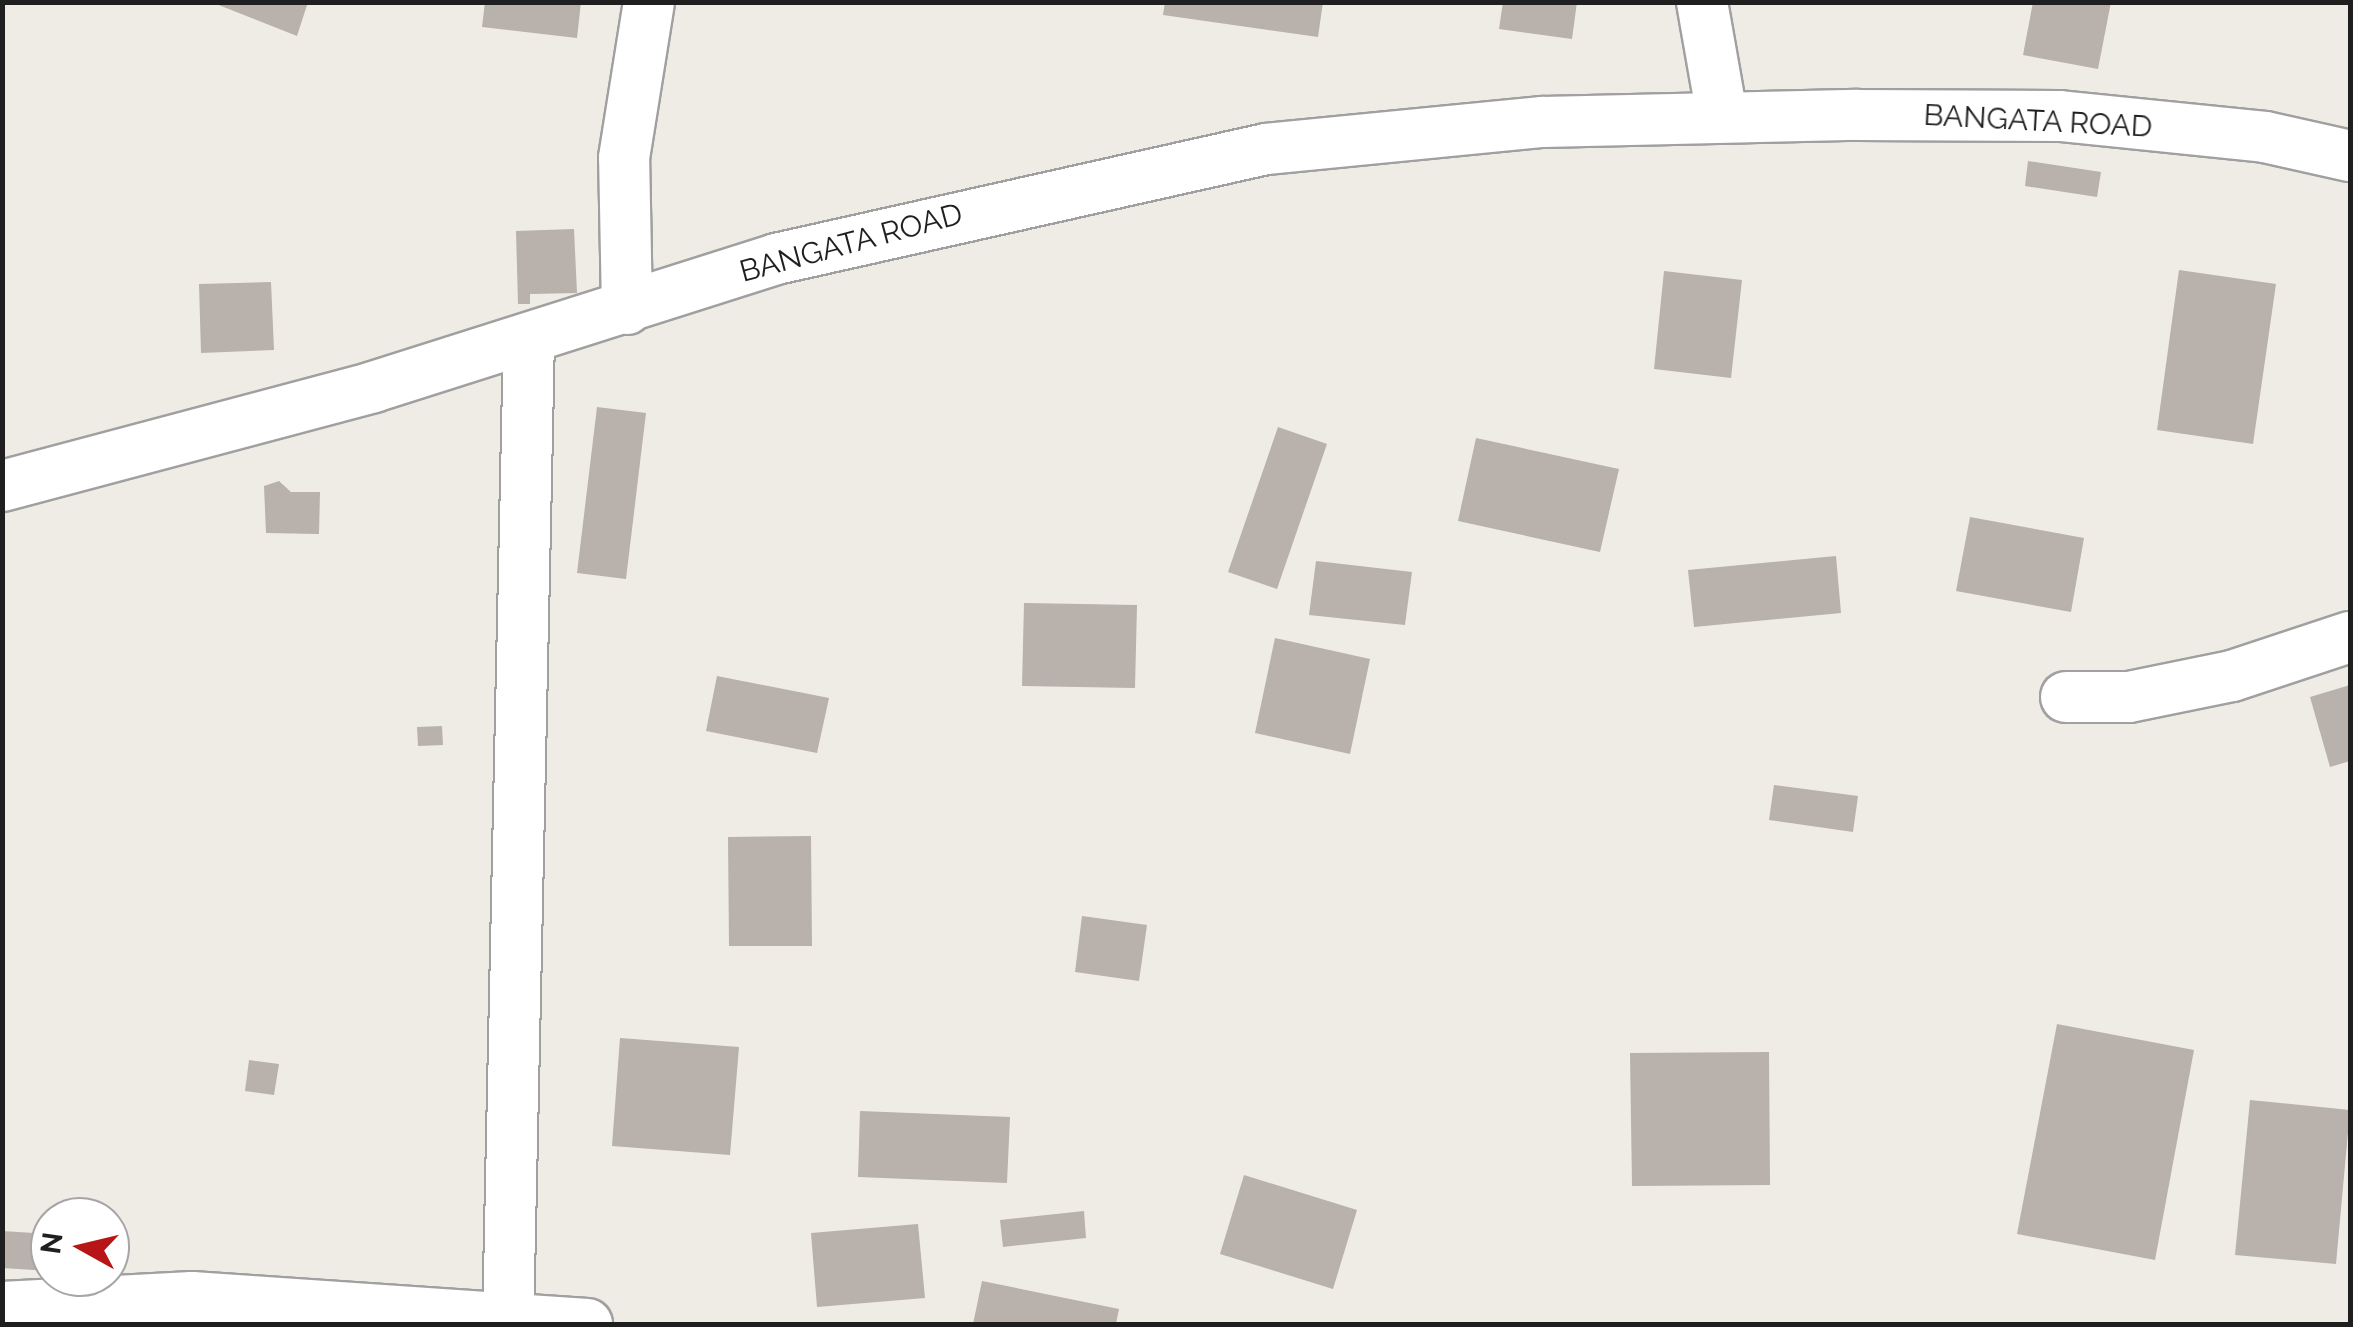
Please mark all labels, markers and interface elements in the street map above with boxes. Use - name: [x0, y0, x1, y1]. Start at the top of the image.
- street label: BANGATA ROAD: [1922, 97, 2154, 145]
- street label: BANGATA ROAD: [735, 196, 967, 290]
- north arrow: [30, 1197, 130, 1297]
- text: N: [34, 1230, 70, 1256]

